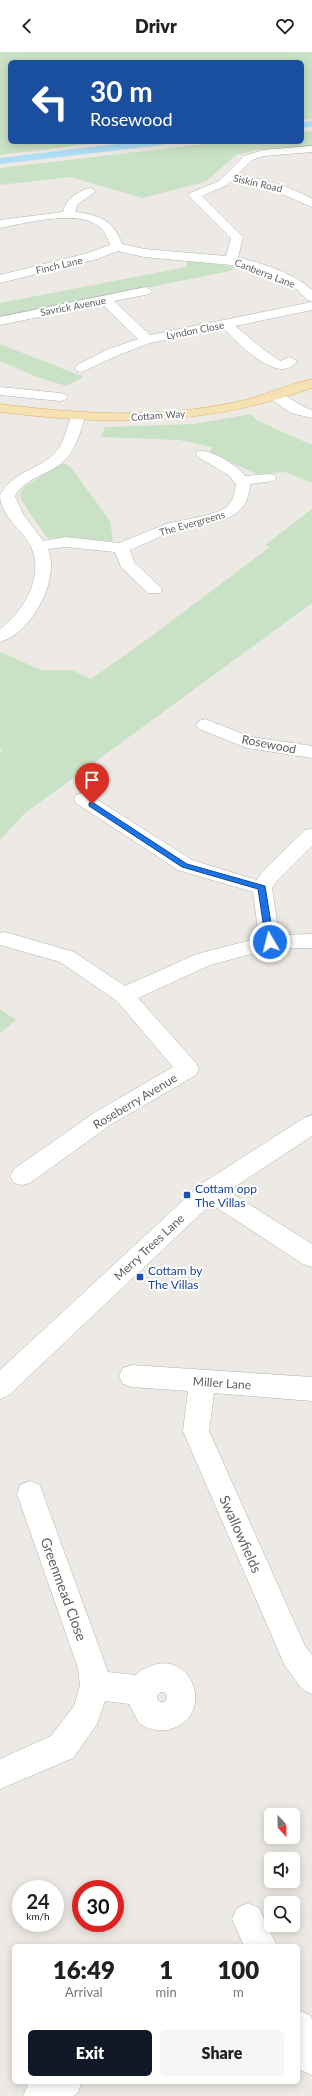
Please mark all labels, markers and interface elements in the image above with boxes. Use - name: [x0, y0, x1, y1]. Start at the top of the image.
- icon: back: [16, 15, 38, 37]
- text: Drivr: [135, 15, 177, 37]
- icon: heart: [274, 15, 296, 37]
- text: 30 m: [90, 74, 153, 108]
- icon: left: [24, 76, 76, 128]
- text: Rosewood: [90, 108, 173, 130]
- street label: Siskin Road: [232, 172, 284, 194]
- street label: Finch Lane: [35, 254, 83, 276]
- street label: Canberra Lane: [233, 256, 297, 290]
- street label: Savrick Avenue: [39, 294, 107, 318]
- street label: Lyndon Close: [165, 319, 225, 341]
- street label: Cottam Way: [130, 407, 186, 423]
- street label: The Evergreens: [158, 508, 226, 538]
- street label: Rosewood: [241, 731, 297, 757]
- pin: [75, 763, 109, 804]
- icon: arrive: [81, 769, 103, 791]
- position arrow: [249, 921, 291, 963]
- street label: Roseberry Avenue: [90, 1070, 180, 1132]
- place label: Cottam opp The Villas: [195, 1181, 257, 1210]
- marker: Cottam opp The Villas: [182, 1190, 192, 1200]
- street label: Merry Trees Lane: [111, 1211, 187, 1283]
- place label: Cottam by The Villas: [148, 1263, 203, 1292]
- marker: Cottam by The Villas: [135, 1272, 145, 1282]
- street label: Miller Lane: [192, 1373, 252, 1393]
- street label: Swallowfields: [216, 1493, 266, 1575]
- street label: Greenmead Close: [37, 1535, 91, 1643]
- north arrow: [264, 1808, 300, 1844]
- map controls: [264, 1808, 300, 1932]
- button: sound: [264, 1852, 300, 1888]
- speed limit sign: 30: [72, 1880, 124, 1932]
- text: 24: [26, 1889, 50, 1913]
- button: search: [264, 1896, 300, 1932]
- text: km/h: [26, 1910, 50, 1922]
- text: 16:49: [53, 1955, 115, 1984]
- text: 1: [159, 1955, 173, 1984]
- text: 100: [217, 1955, 259, 1984]
- text: Arrival: [65, 1984, 103, 2000]
- text: min: [156, 1984, 177, 2000]
- text: m: [233, 1984, 244, 2000]
- button: Exit: [28, 2030, 152, 2076]
- button: Share: [160, 2030, 284, 2076]

